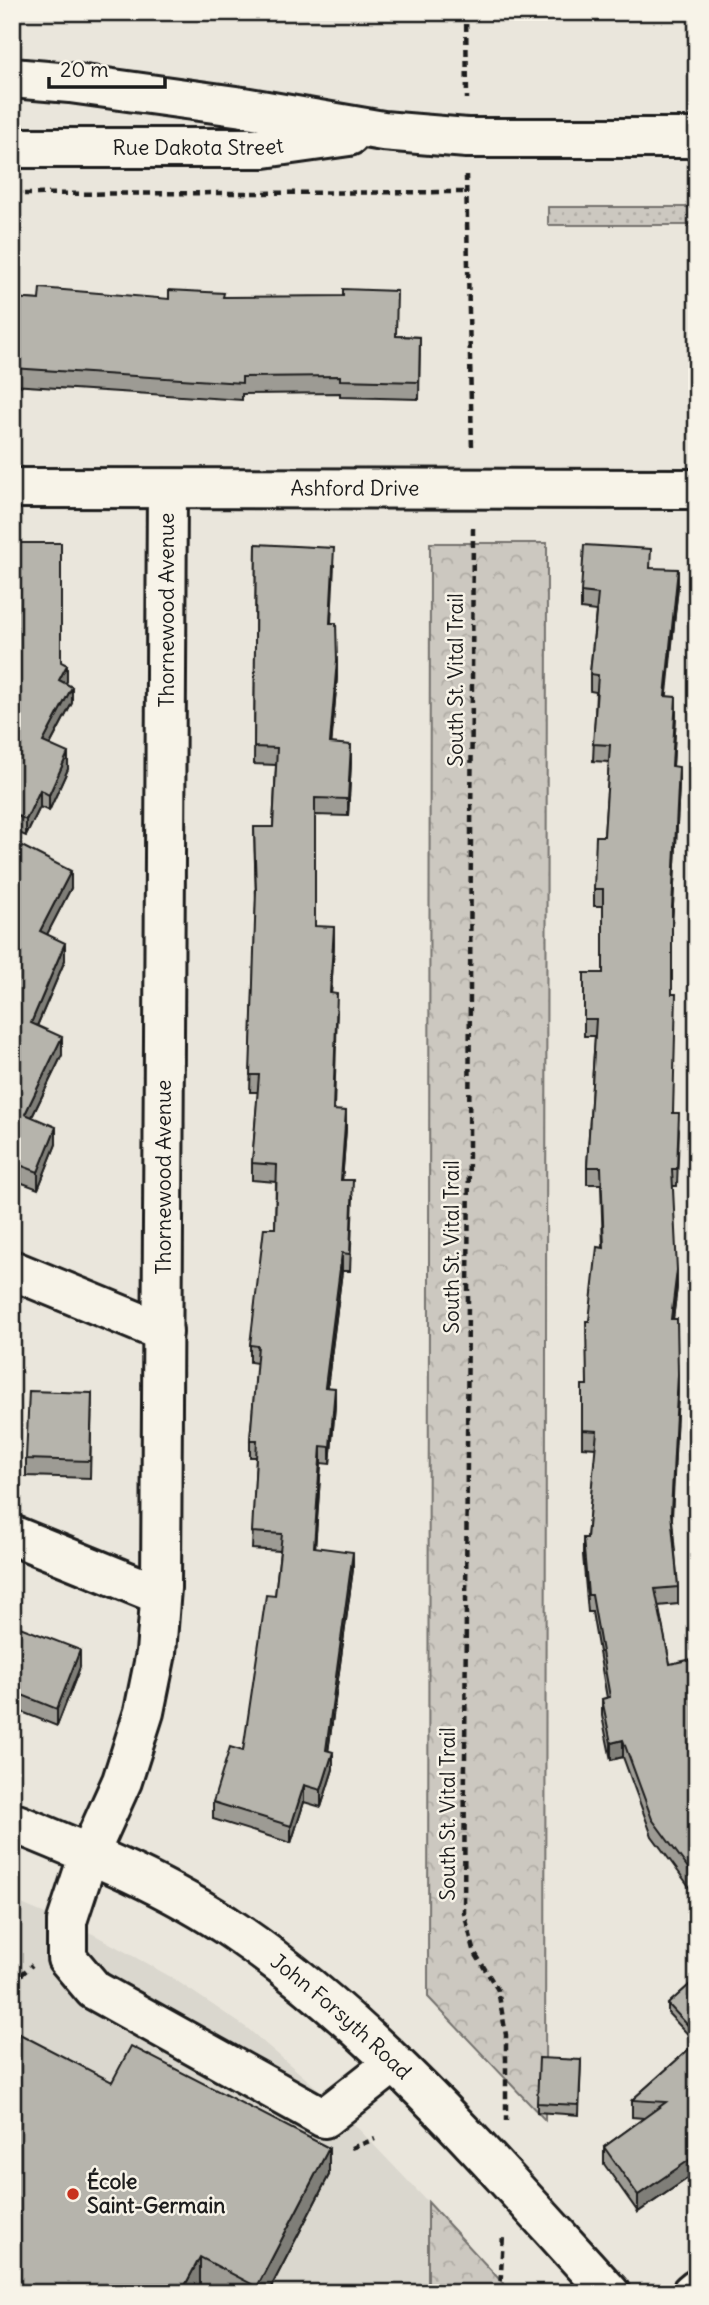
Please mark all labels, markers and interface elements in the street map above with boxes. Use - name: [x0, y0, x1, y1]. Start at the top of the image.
- scale bar: [49, 46, 164, 90]
- text: 20 m: [60, 56, 109, 83]
- street label: Rue Dakota Street: [112, 131, 285, 161]
- street label: Ashford Drive: [291, 474, 419, 502]
- street label: Thornewood Avenue: [153, 513, 180, 707]
- street label: South St. Vital Trail: [442, 593, 469, 767]
- street label: Thornewood Avenue: [150, 1080, 177, 1274]
- street label: South St. Vital Trail: [438, 1160, 465, 1334]
- street label: South St. Vital Trail: [434, 1727, 461, 1901]
- street label: John Forsyth Road: [265, 1948, 417, 2085]
- place label: École Saint-Germain: [87, 2167, 225, 2219]
- marker: École Saint-Germain: [65, 2186, 81, 2202]

